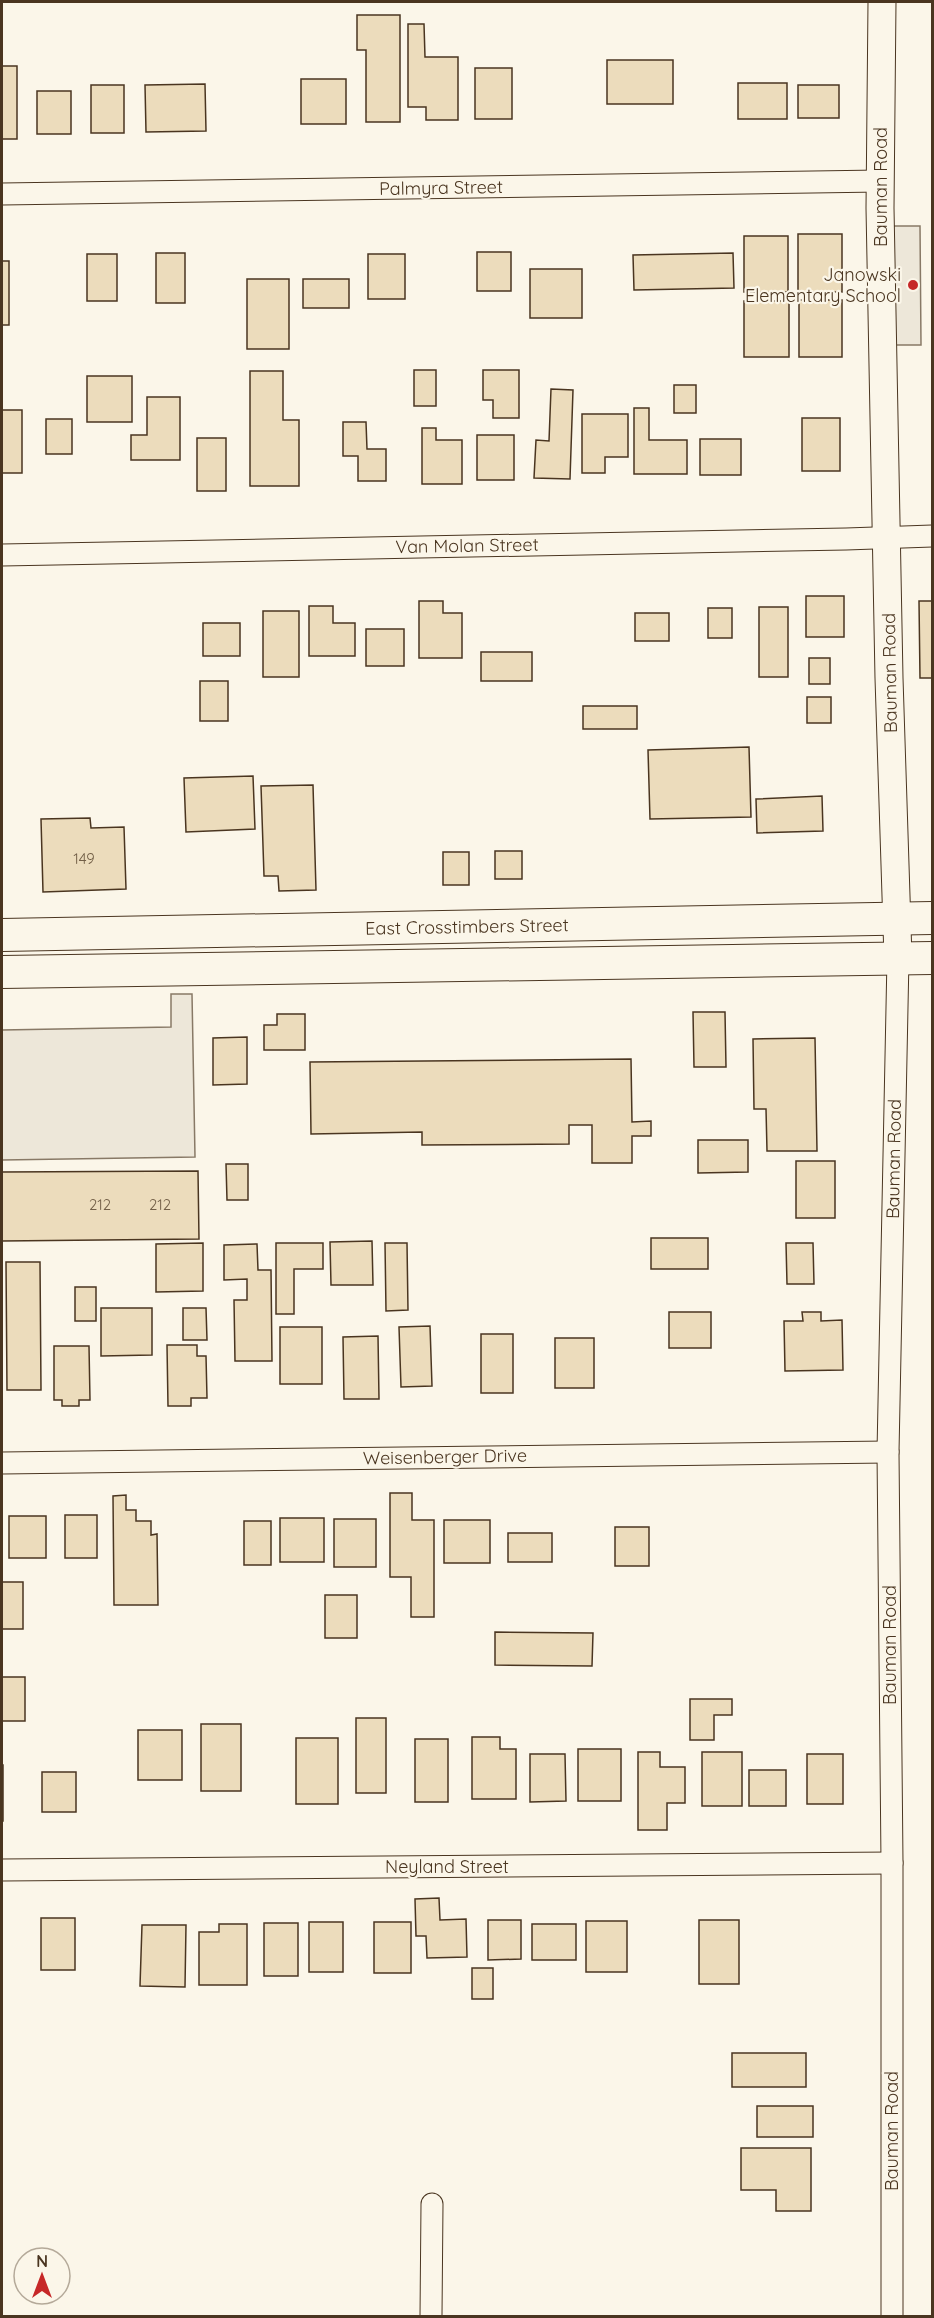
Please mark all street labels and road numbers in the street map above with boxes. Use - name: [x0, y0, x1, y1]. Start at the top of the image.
- street label: Bauman Road: [869, 127, 892, 247]
- street label: Palmyra Street: [379, 175, 503, 200]
- street label: Van Molan Street: [395, 533, 539, 558]
- street label: Bauman Road: [877, 613, 902, 733]
- street label: East Crosstimbers Street: [365, 913, 569, 940]
- street label: Bauman Road: [881, 1099, 906, 1219]
- street label: Weisenberger Drive: [363, 1444, 527, 1469]
- street label: Bauman Road: [878, 1585, 901, 1705]
- street label: Neyland Street: [385, 1855, 509, 1878]
- street label: Bauman Road: [880, 2071, 903, 2191]

